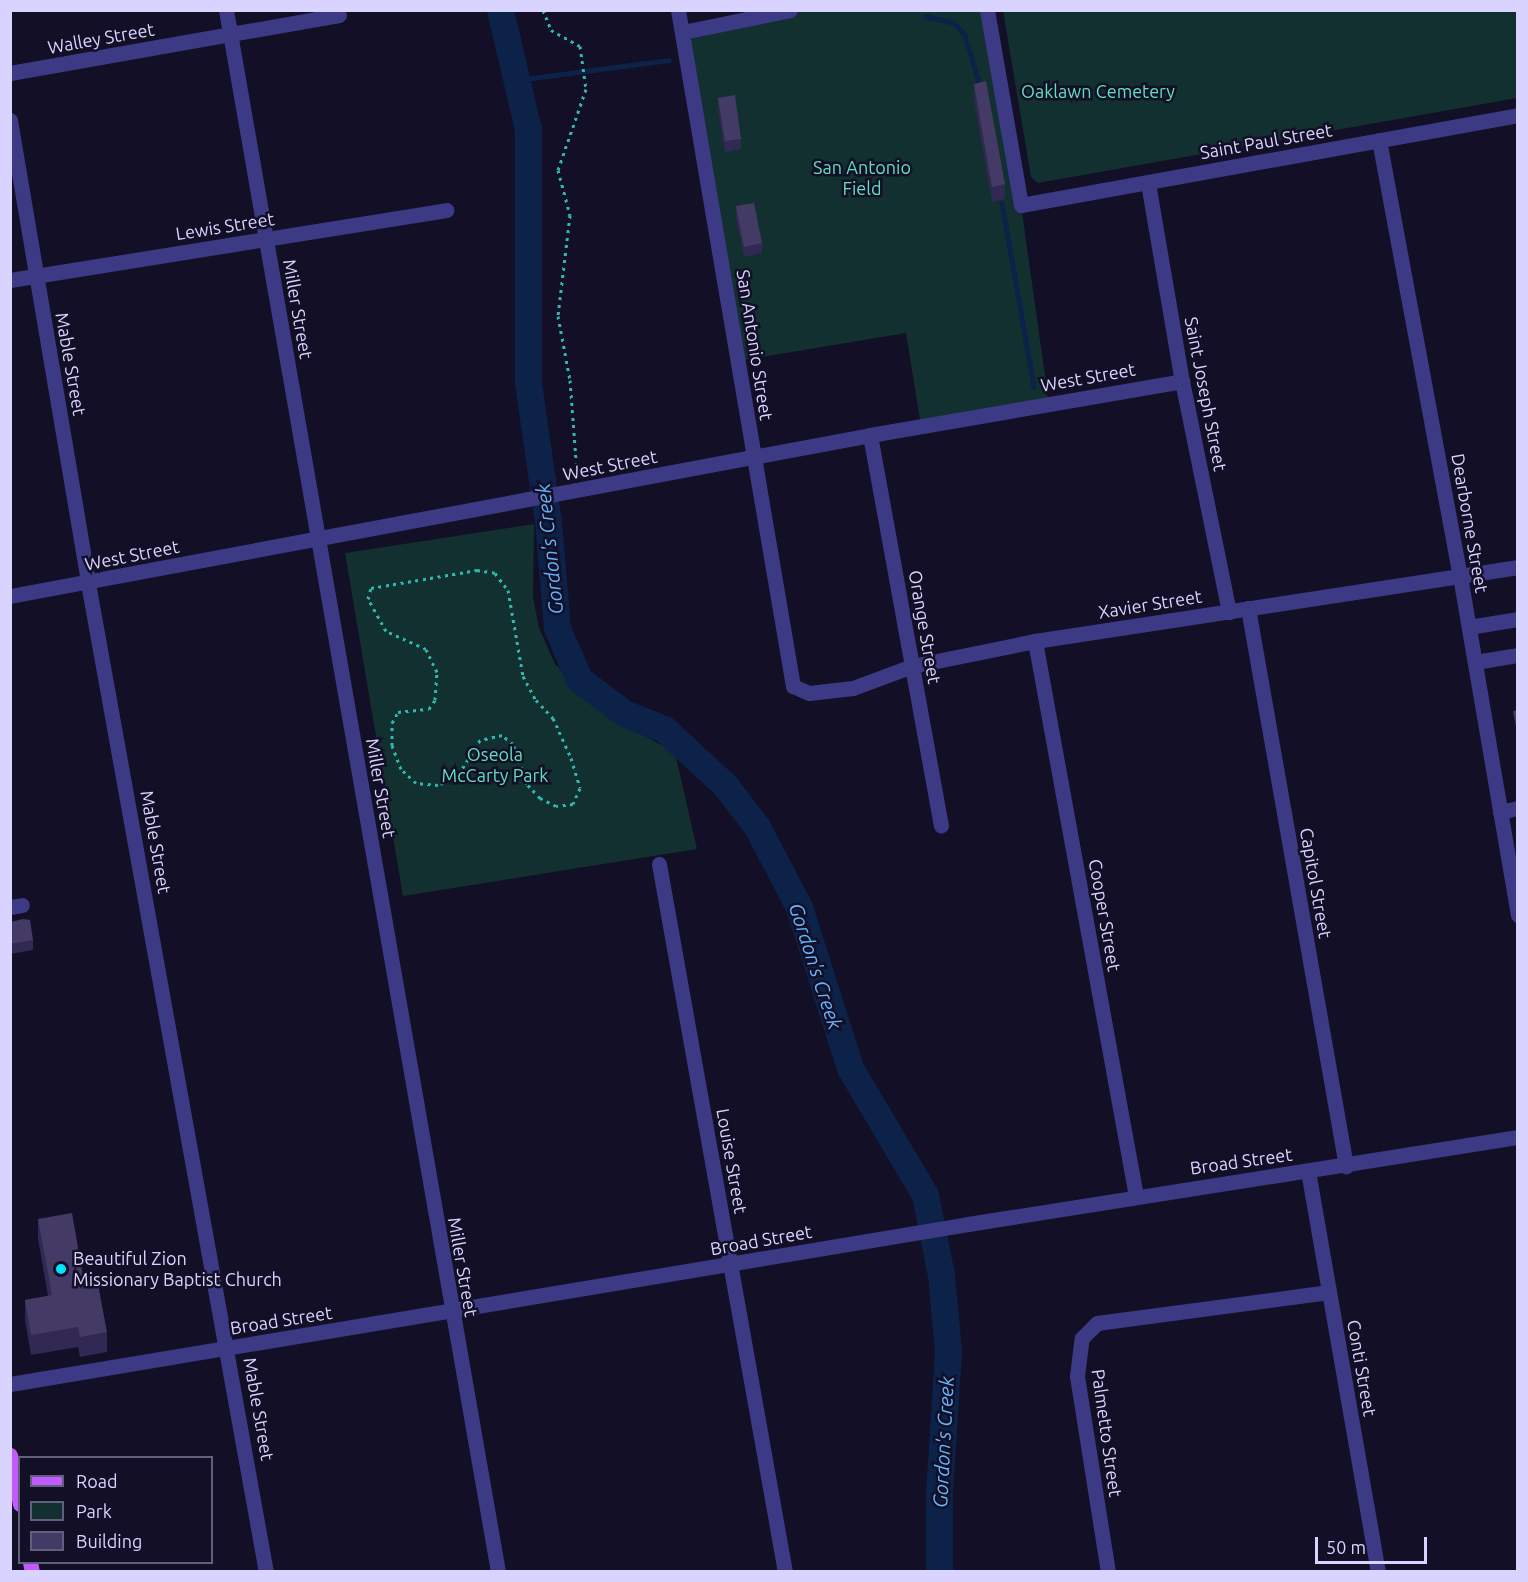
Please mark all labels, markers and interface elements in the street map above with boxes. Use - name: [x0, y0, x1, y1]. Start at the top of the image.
- street label: Walley Street: [46, 18, 156, 58]
- park label: Oaklawn Cemetery: [1021, 80, 1175, 102]
- street label: Saint Paul Street: [1198, 119, 1334, 163]
- park label: San Antonio Field: [813, 157, 911, 200]
- street label: Lewis Street: [174, 208, 276, 244]
- street label: Miller Street: [279, 258, 317, 360]
- street label: San Antonio Street: [732, 268, 778, 422]
- street label: Mable Street: [51, 311, 91, 417]
- street label: Saint Joseph Street: [1180, 315, 1232, 473]
- street label: West Street: [1039, 358, 1137, 396]
- street label: West Street: [561, 445, 659, 485]
- street label: Dearborne Street: [1447, 452, 1493, 594]
- water label: Gordon's Creek: [530, 482, 568, 616]
- street label: West Street: [83, 535, 181, 575]
- street label: Orange Street: [904, 569, 946, 685]
- street label: Xavier Street: [1097, 585, 1203, 623]
- street label: Miller Street: [362, 737, 400, 839]
- park label: Oseola McCarty Park: [442, 744, 548, 786]
- street label: Mable Street: [136, 789, 176, 895]
- street label: Capitol Street: [1296, 826, 1336, 940]
- street label: Cooper Street: [1084, 857, 1126, 973]
- water label: Gordon's Creek: [784, 900, 848, 1032]
- street label: Louise Street: [712, 1107, 752, 1215]
- street label: Broad Street: [1189, 1143, 1293, 1179]
- street label: Miller Street: [444, 1216, 482, 1318]
- street label: Broad Street: [708, 1220, 814, 1260]
- place label: Beautiful Zion Missionary Baptist Church: [73, 1248, 282, 1290]
- marker: Beautiful Zion Missionary Baptist Church: [54, 1262, 68, 1276]
- street label: Broad Street: [228, 1301, 334, 1339]
- street label: Conti Street: [1343, 1318, 1381, 1418]
- street label: Mable Street: [239, 1356, 279, 1462]
- street label: Palmetto Street: [1087, 1368, 1127, 1498]
- water label: Gordon's Creek: [928, 1376, 958, 1508]
- legend: [18, 1456, 213, 1564]
- text: Road: [76, 1471, 118, 1491]
- text: Park: [76, 1501, 112, 1521]
- scale bar: [1318, 1525, 1430, 1563]
- text: Building: [76, 1531, 142, 1551]
- text: 50 m: [1326, 1537, 1366, 1557]

